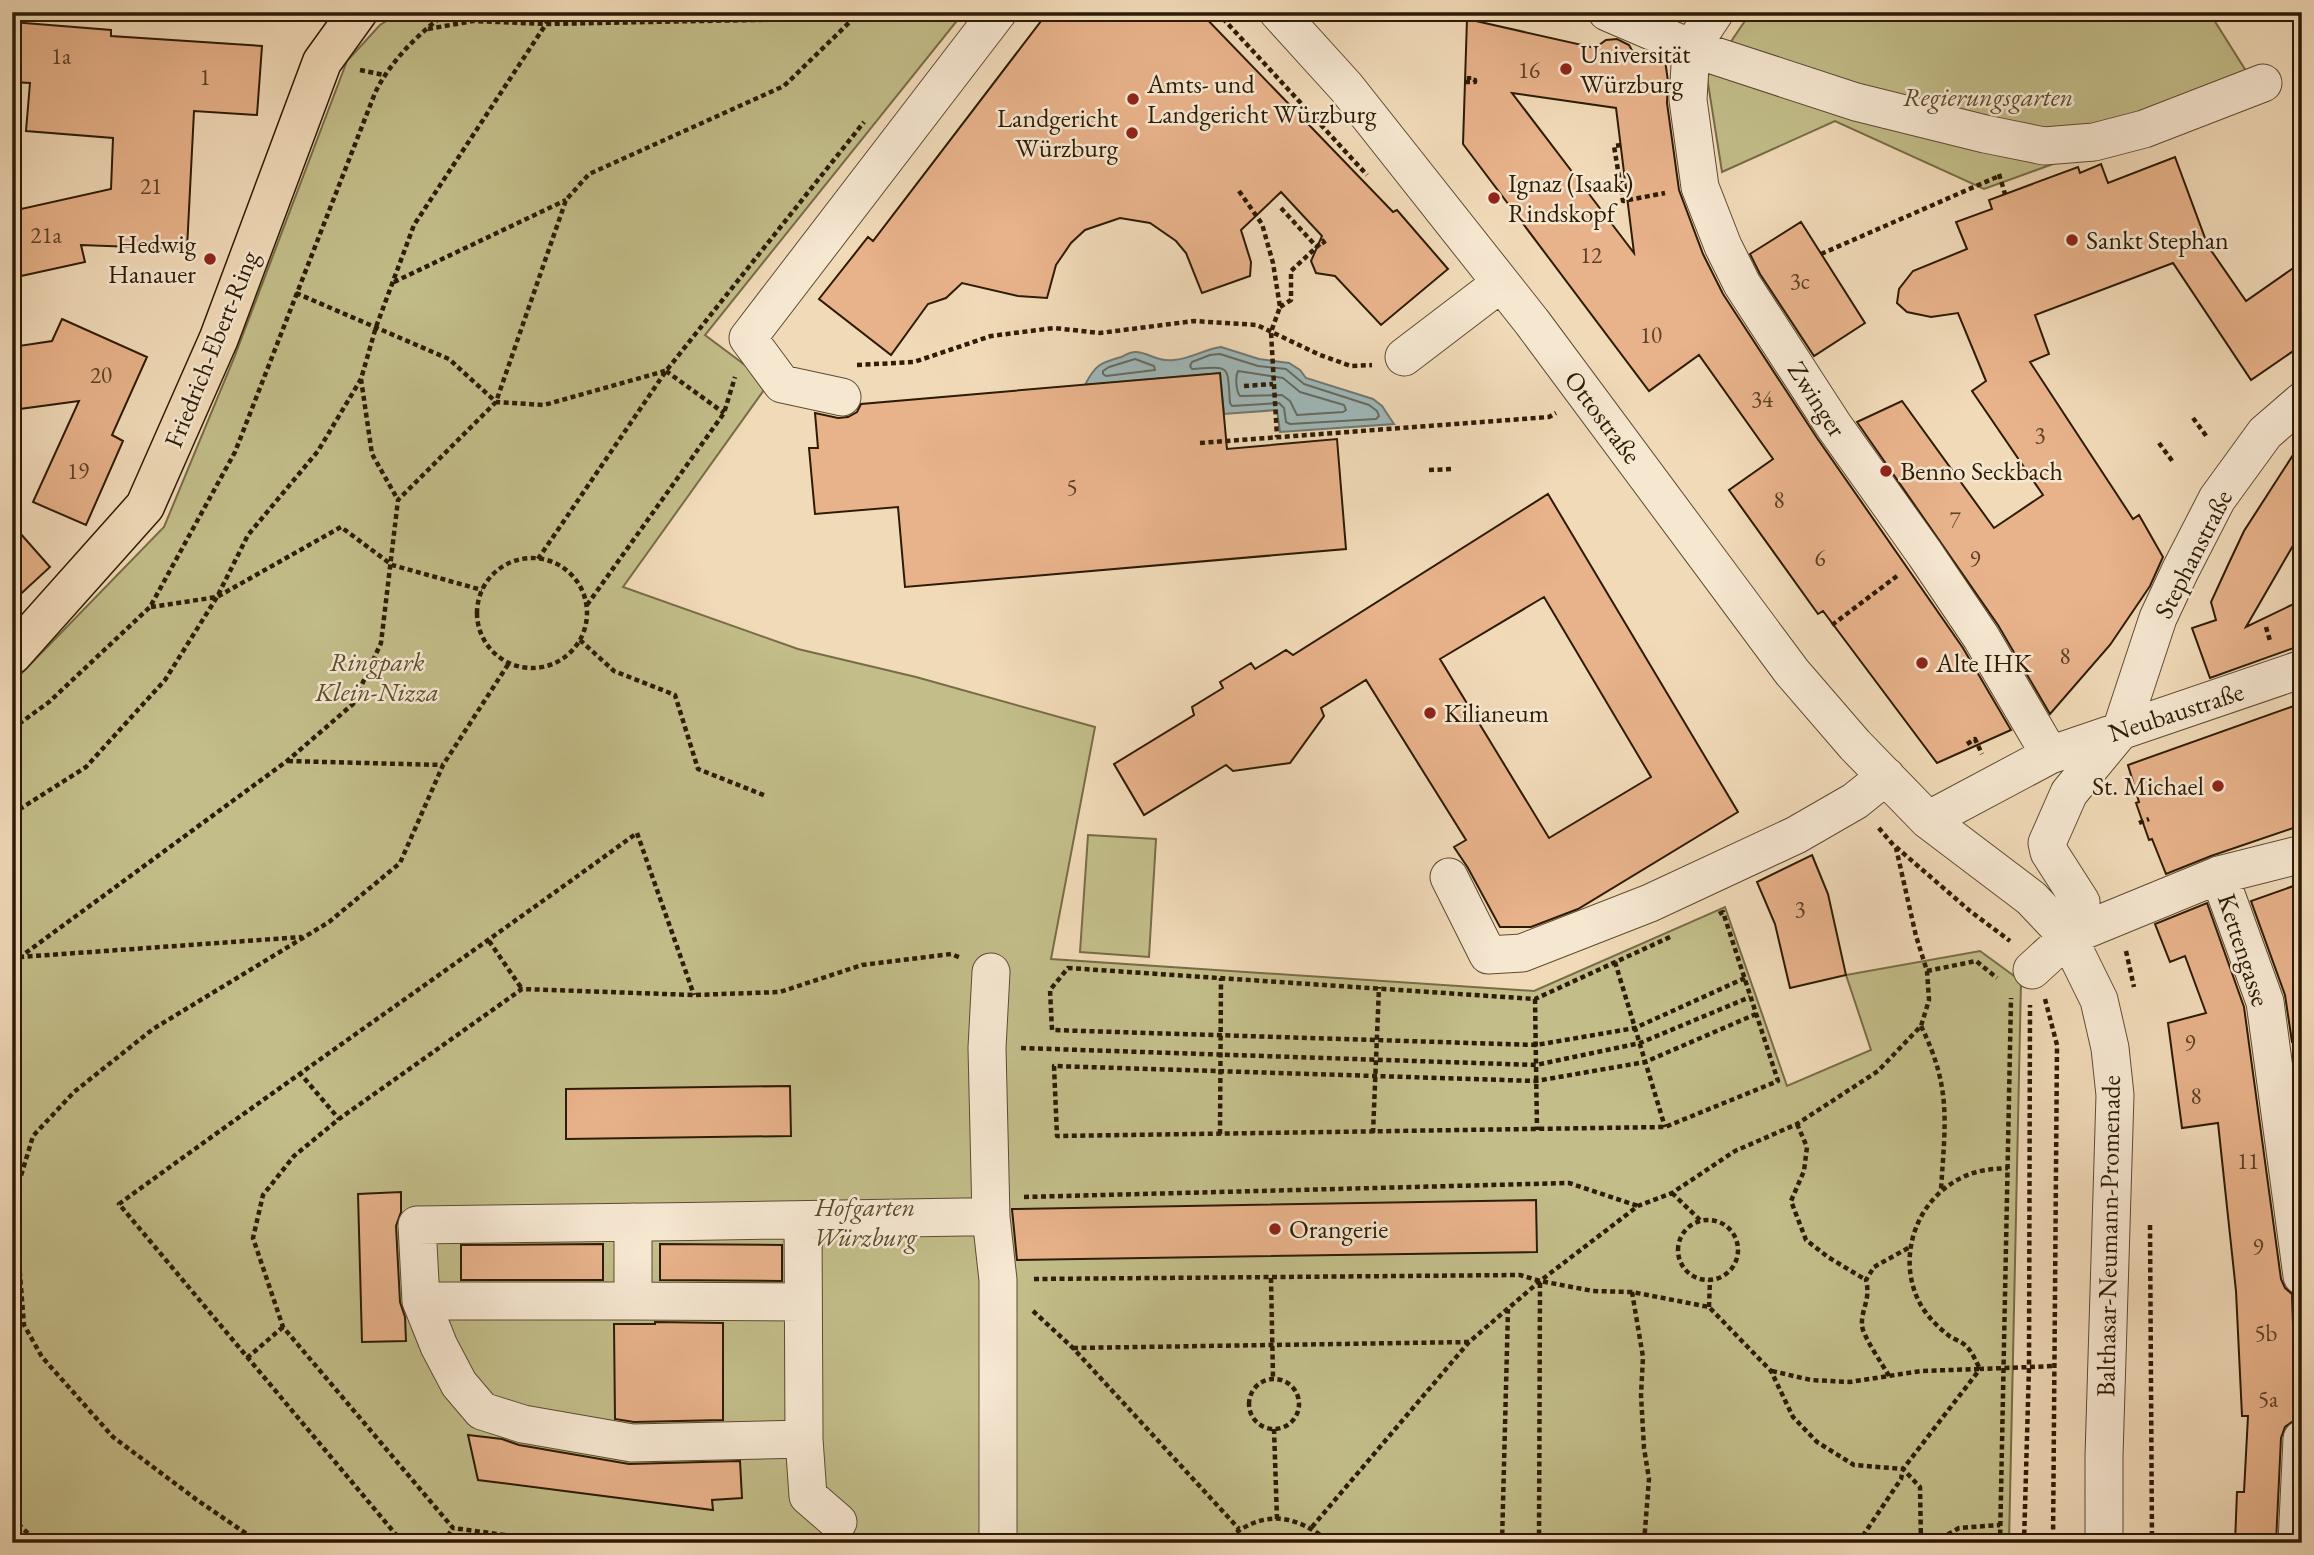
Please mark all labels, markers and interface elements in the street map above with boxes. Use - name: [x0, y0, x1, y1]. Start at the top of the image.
- place label: Universität Würzburg: [1580, 37, 1690, 101]
- house number: 1a: [51, 41, 72, 71]
- house number: 16: [1518, 55, 1540, 85]
- marker: Universität Würzburg: [1558, 61, 1574, 77]
- house number: 1: [199, 62, 211, 92]
- place label: Amts- und Landgericht Würzburg: [1146, 67, 1377, 131]
- park label: Regierungsgarten: [1903, 80, 2073, 114]
- marker: Amts- und Landgericht Würzburg: [1125, 91, 1141, 107]
- place label: Landgericht Würzburg: [997, 101, 1119, 165]
- marker: Landgericht Würzburg: [1124, 125, 1140, 141]
- place label: Ignaz (Isaak) Rindskopf: [1508, 166, 1633, 230]
- house number: 21: [140, 171, 162, 201]
- marker: Ignaz (Isaak) Rindskopf: [1486, 190, 1502, 206]
- house number: 21a: [30, 220, 62, 250]
- place label: Sankt Stephan: [2086, 223, 2229, 257]
- place label: Hedwig Hanauer: [108, 227, 197, 291]
- marker: Sankt Stephan: [2064, 232, 2080, 248]
- house number: 12: [1580, 240, 1602, 270]
- street label: Friedrich-Ebert-Ring: [156, 245, 266, 453]
- marker: Hedwig Hanauer: [202, 251, 218, 267]
- house number: 3c: [1790, 266, 1810, 296]
- house number: 10: [1640, 320, 1662, 350]
- street label: Zwinger: [1780, 355, 1854, 444]
- house number: 20: [90, 360, 112, 390]
- street label: Ottostraße: [1557, 364, 1649, 470]
- house number: 34: [1751, 384, 1774, 414]
- house number: 3: [2034, 420, 2046, 450]
- place label: Benno Seckbach: [1900, 454, 2063, 488]
- house number: 19: [67, 456, 89, 486]
- marker: Benno Seckbach: [1878, 463, 1894, 479]
- house number: 5: [1066, 472, 1078, 502]
- street label: Stephanstraße: [2146, 484, 2240, 624]
- house number: 8: [1773, 485, 1785, 515]
- house number: 7: [1949, 505, 1961, 535]
- house number: 6: [1814, 543, 1826, 573]
- house number: 9: [1969, 544, 1981, 574]
- house number: 8: [2059, 641, 2071, 671]
- park label: Ringpark Klein-Nizza: [314, 645, 439, 709]
- place label: Alte IHK: [1935, 646, 2032, 680]
- marker: Alte IHK: [1914, 655, 1930, 671]
- street label: Neubaustraße: [2104, 674, 2248, 750]
- place label: Kilianeum: [1444, 696, 1549, 730]
- marker: Kilianeum: [1422, 705, 1438, 721]
- place label: St. Michael: [2092, 769, 2204, 803]
- marker: St. Michael: [2210, 778, 2226, 794]
- street label: Kettengasse: [2210, 889, 2278, 1011]
- house number: 3: [1794, 894, 1806, 924]
- house number: 9: [2184, 1028, 2196, 1058]
- street label: Balthasar-Neumann-Promenade: [2088, 1075, 2128, 1397]
- house number: 8: [2190, 1081, 2202, 1111]
- house number: 11: [2237, 1146, 2259, 1176]
- park label: Hofgarten Würzburg: [813, 1190, 918, 1254]
- place label: Orangerie: [1289, 1212, 1388, 1246]
- marker: Orangerie: [1267, 1221, 1283, 1237]
- house number: 9: [2252, 1232, 2264, 1262]
- house number: 5b: [2255, 1318, 2278, 1348]
- house number: 5a: [2258, 1384, 2279, 1414]

